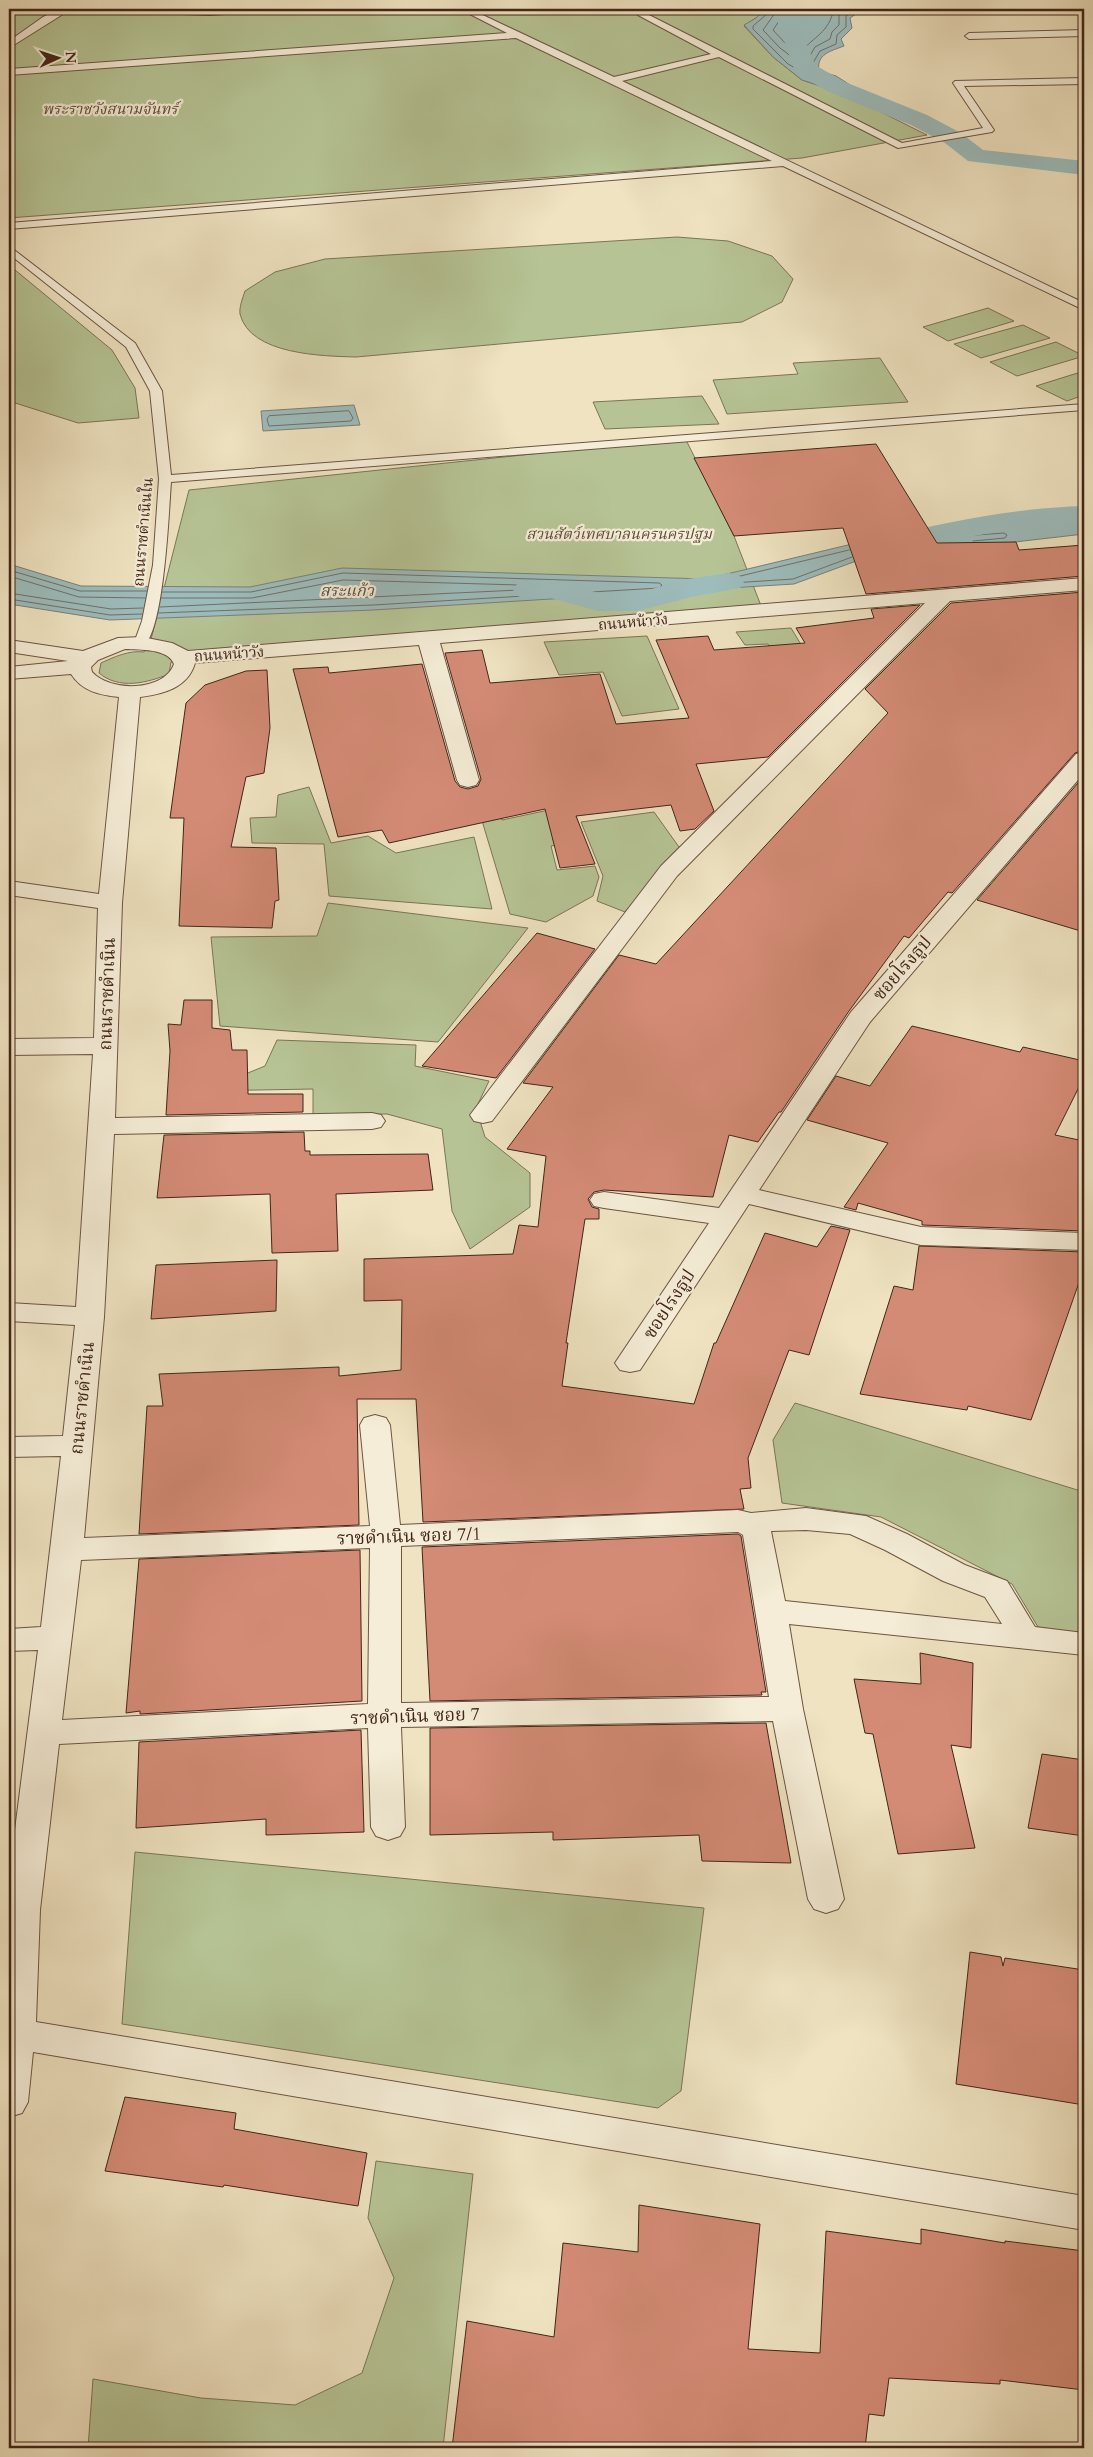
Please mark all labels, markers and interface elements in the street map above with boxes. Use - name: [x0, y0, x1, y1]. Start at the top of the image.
- north arrow: [32, 32, 82, 82]
- text: N: [61, 51, 80, 64]
- park label: พระราชวังสนามจันทร์: [42, 99, 182, 119]
- street label: ถนนราชดำเนินใน: [127, 476, 158, 587]
- park label: สวนสัตว์เทศบาลนครนครปฐม: [526, 524, 713, 544]
- water label: สระแก้ว: [320, 580, 375, 602]
- street label: ถนนหน้าวัง: [597, 609, 669, 635]
- street label: ถนนหน้าวัง: [193, 642, 265, 666]
- street label: ซอยโรงธูป: [866, 930, 938, 1006]
- street label: ถนนราชดำเนิน: [93, 937, 122, 1051]
- street label: ซอยโรงธูป: [637, 1264, 701, 1344]
- street label: ถนนราชดำเนิน: [64, 1340, 101, 1456]
- street label: ราชดำเนิน ซอย 7/1: [336, 1521, 482, 1552]
- street label: ราชดำเนิน ซอย 7: [350, 1702, 480, 1731]

